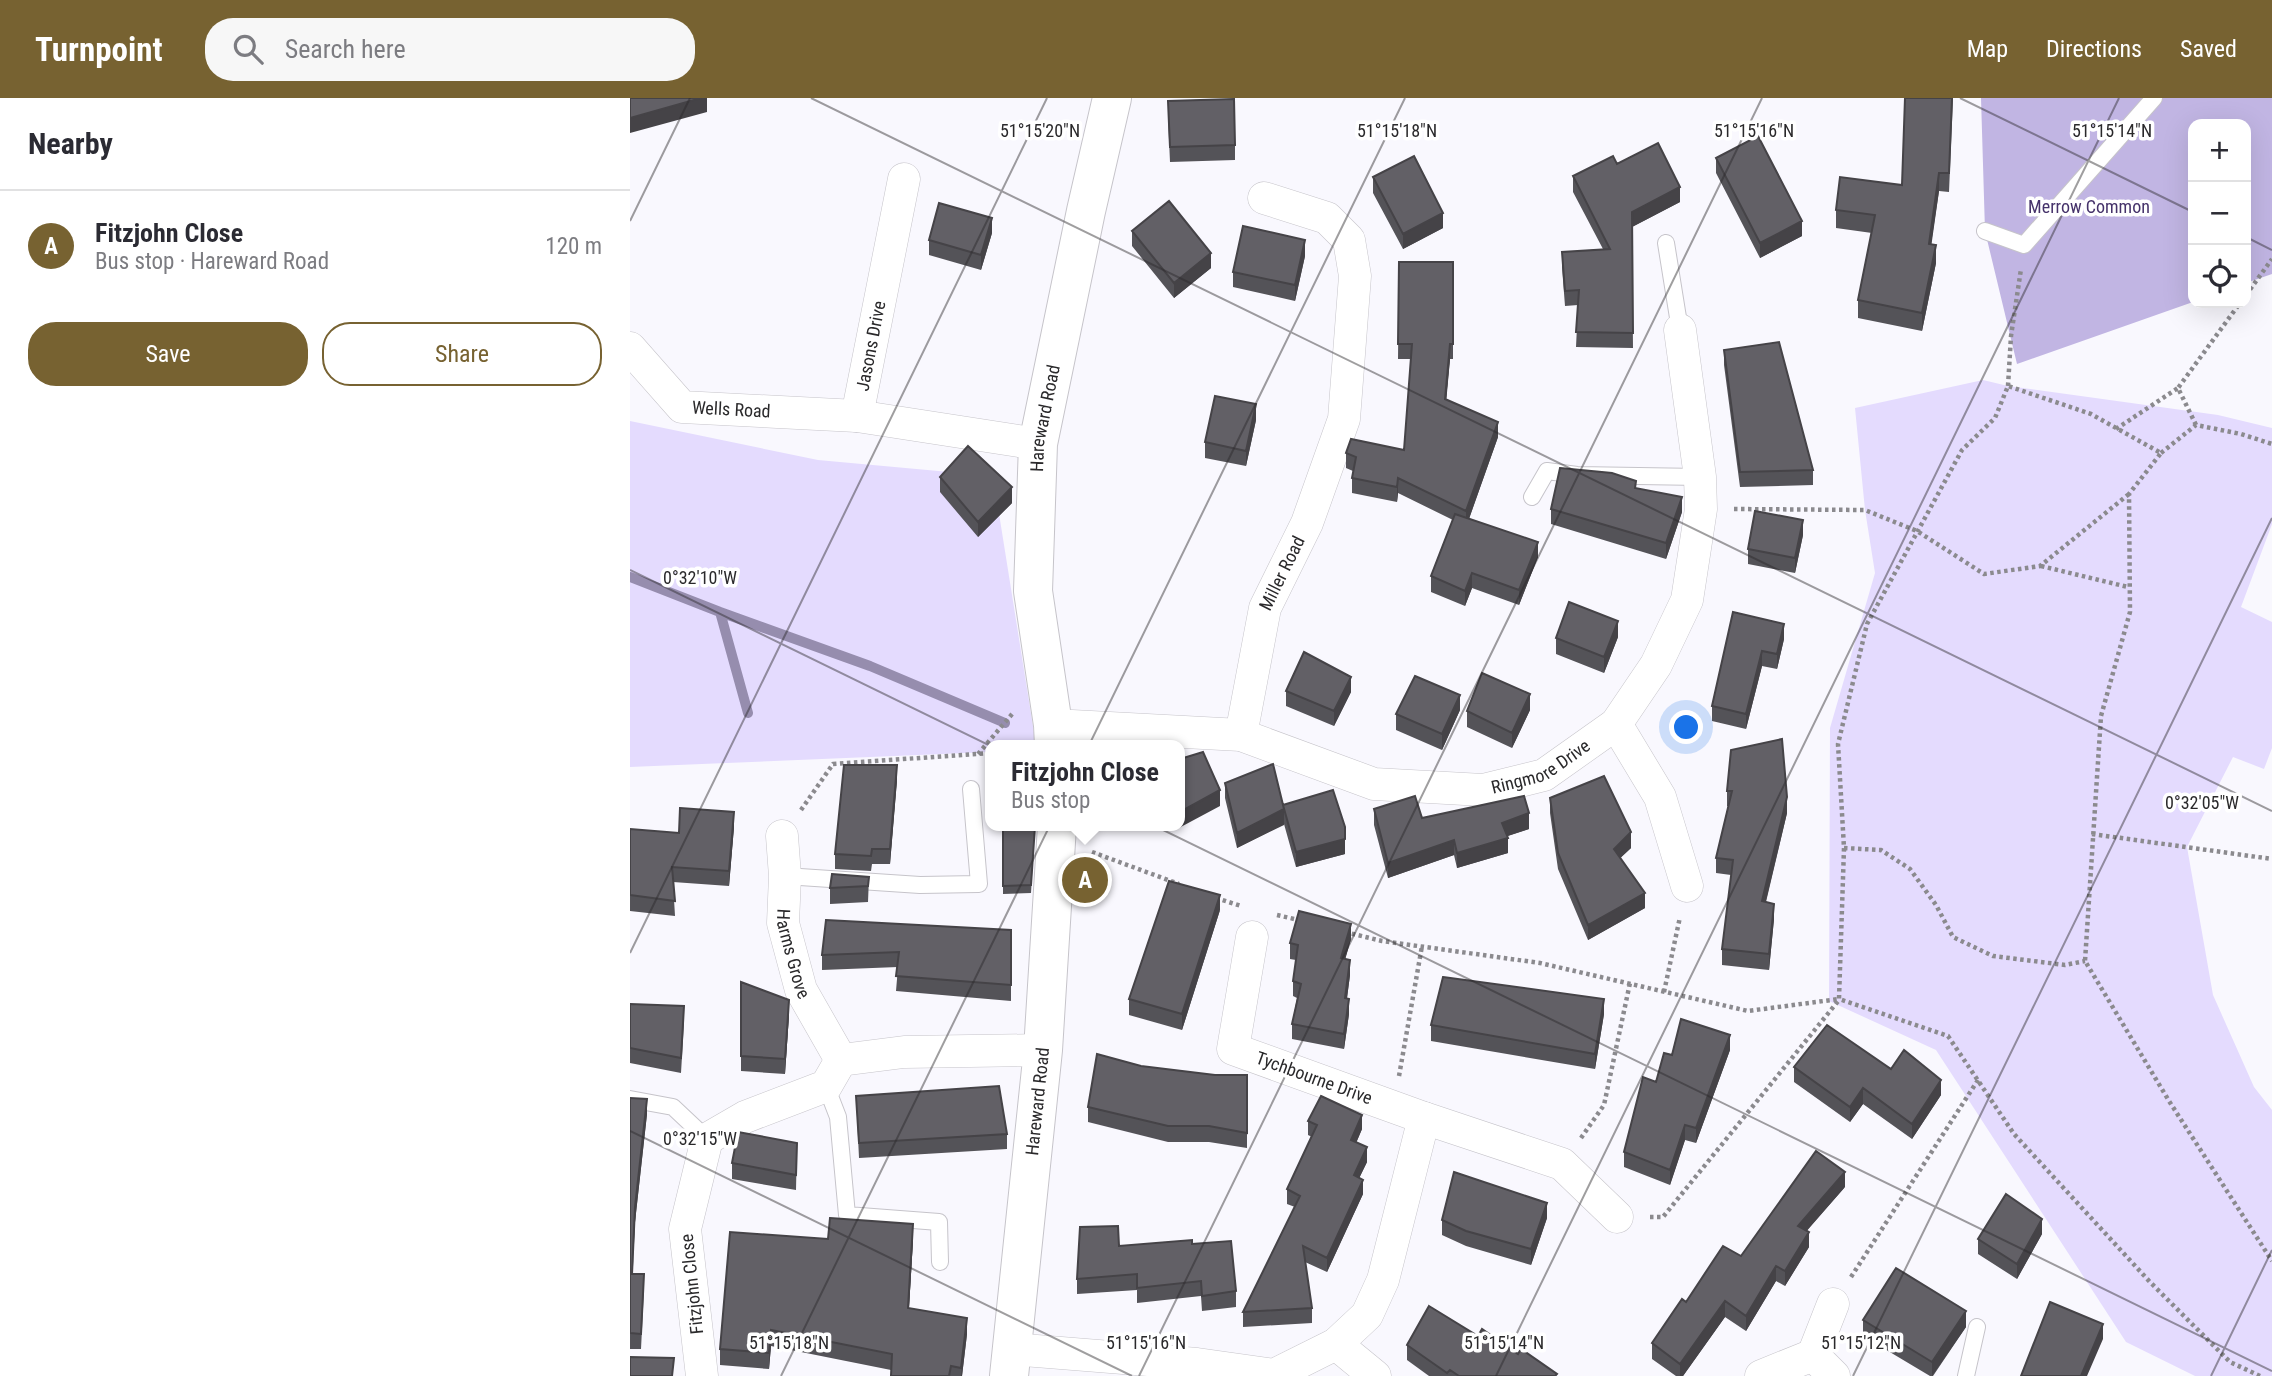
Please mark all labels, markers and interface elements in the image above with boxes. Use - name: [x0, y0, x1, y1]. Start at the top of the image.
- search box: [205, 18, 695, 81]
- text: Turnpoint: [35, 30, 163, 69]
- icon: search: [229, 30, 267, 68]
- text: Search here: [285, 34, 406, 64]
- text: Map: [1967, 35, 2008, 63]
- text: Directions: [2046, 35, 2142, 63]
- text: Saved: [2180, 35, 2237, 63]
- map controls: [2188, 119, 2251, 308]
- button: +: [2188, 119, 2251, 182]
- text: 51°15'20"N: [1000, 120, 1080, 141]
- text: 51°15'18"N: [1357, 120, 1437, 141]
- text: 51°15'16"N: [1714, 120, 1794, 141]
- text: 51°15'14"N: [2072, 120, 2152, 141]
- text: Nearby: [28, 126, 113, 161]
- button: −: [2188, 182, 2251, 245]
- park label: Merrow Common: [2028, 196, 2150, 217]
- text: Fitzjohn Close: [95, 218, 243, 248]
- text: A: [44, 233, 58, 260]
- text: 120 m: [545, 233, 602, 260]
- button: locate: [2188, 245, 2251, 308]
- text: Bus stop · Hareward Road: [95, 248, 329, 275]
- street label: Jasons Drive: [851, 299, 890, 393]
- button: Save: [28, 322, 308, 386]
- button: Share: [322, 322, 602, 386]
- street label: Hareward Road: [1026, 363, 1064, 472]
- street label: Wells Road: [691, 397, 771, 422]
- street label: Miller Road: [1255, 532, 1309, 614]
- text: 0°32'10"W: [663, 567, 737, 588]
- your location: [1669, 710, 1703, 744]
- street label: Ringmore Drive: [1489, 735, 1594, 798]
- popup: [985, 740, 1185, 831]
- text: Fitzjohn Close: [1011, 757, 1159, 787]
- text: Bus stop: [1011, 787, 1090, 814]
- text: 0°32'05"W: [2165, 792, 2239, 813]
- pin: A: [1062, 854, 1108, 906]
- street label: Harms Grove: [773, 908, 815, 1002]
- street label: Hareward Road: [1021, 1046, 1053, 1156]
- street label: Tychbourne Drive: [1253, 1047, 1375, 1108]
- text: 0°32'15"W: [663, 1128, 737, 1149]
- street label: Fitzjohn Close: [676, 1233, 707, 1335]
- text: 51°15'18"N: [749, 1332, 829, 1353]
- text: 51°15'16"N: [1106, 1332, 1186, 1353]
- text: 51°15'14"N: [1464, 1332, 1544, 1353]
- text: 51°15'12"N: [1821, 1332, 1901, 1353]

